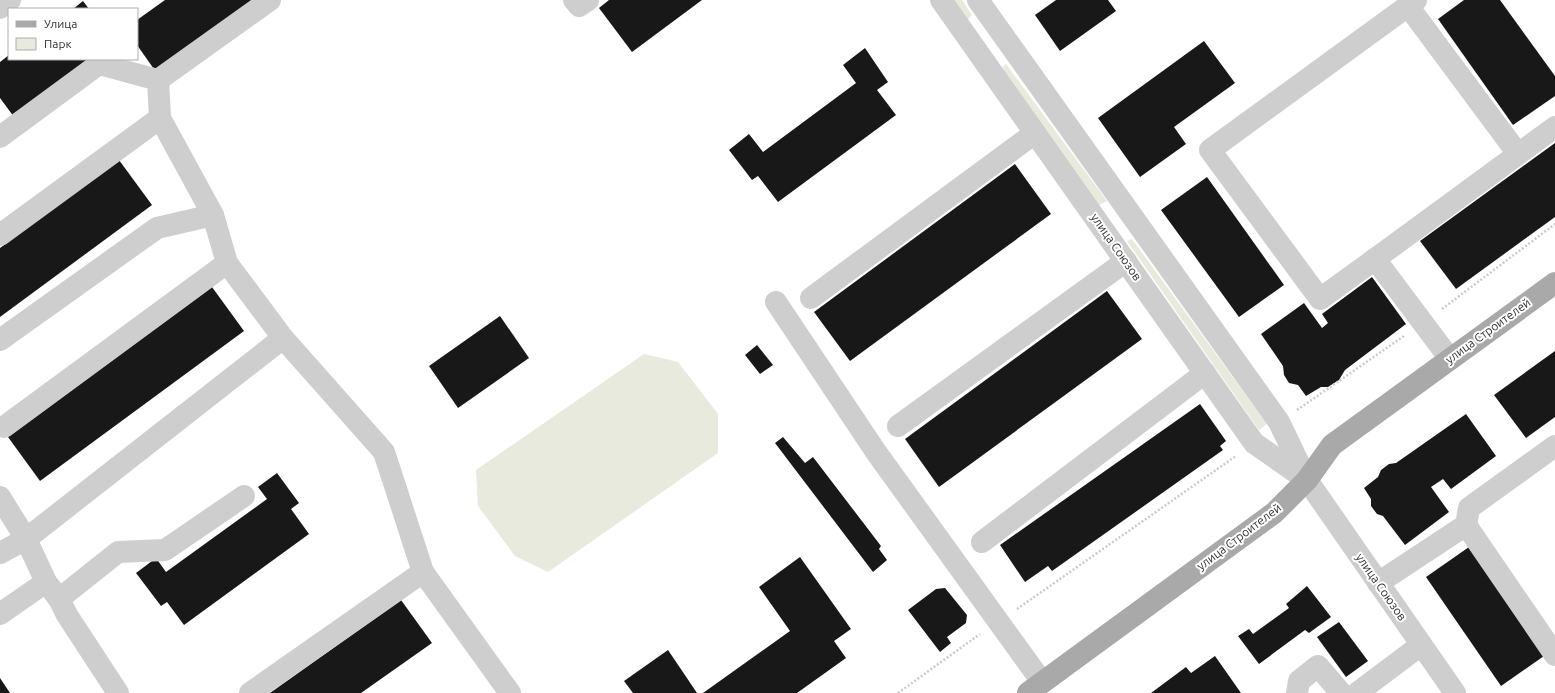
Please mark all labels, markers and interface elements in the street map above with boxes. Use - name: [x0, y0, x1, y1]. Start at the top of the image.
- legend: [8, 8, 138, 60]
- text: Улица: [44, 17, 77, 30]
- text: Парк: [44, 37, 72, 50]
- street label: улица Союзов: [1088, 211, 1144, 283]
- street label: улица Строителей: [1443, 295, 1533, 366]
- street label: улица Строителей: [1194, 501, 1283, 572]
- street label: улица Союзов: [1353, 551, 1409, 623]

